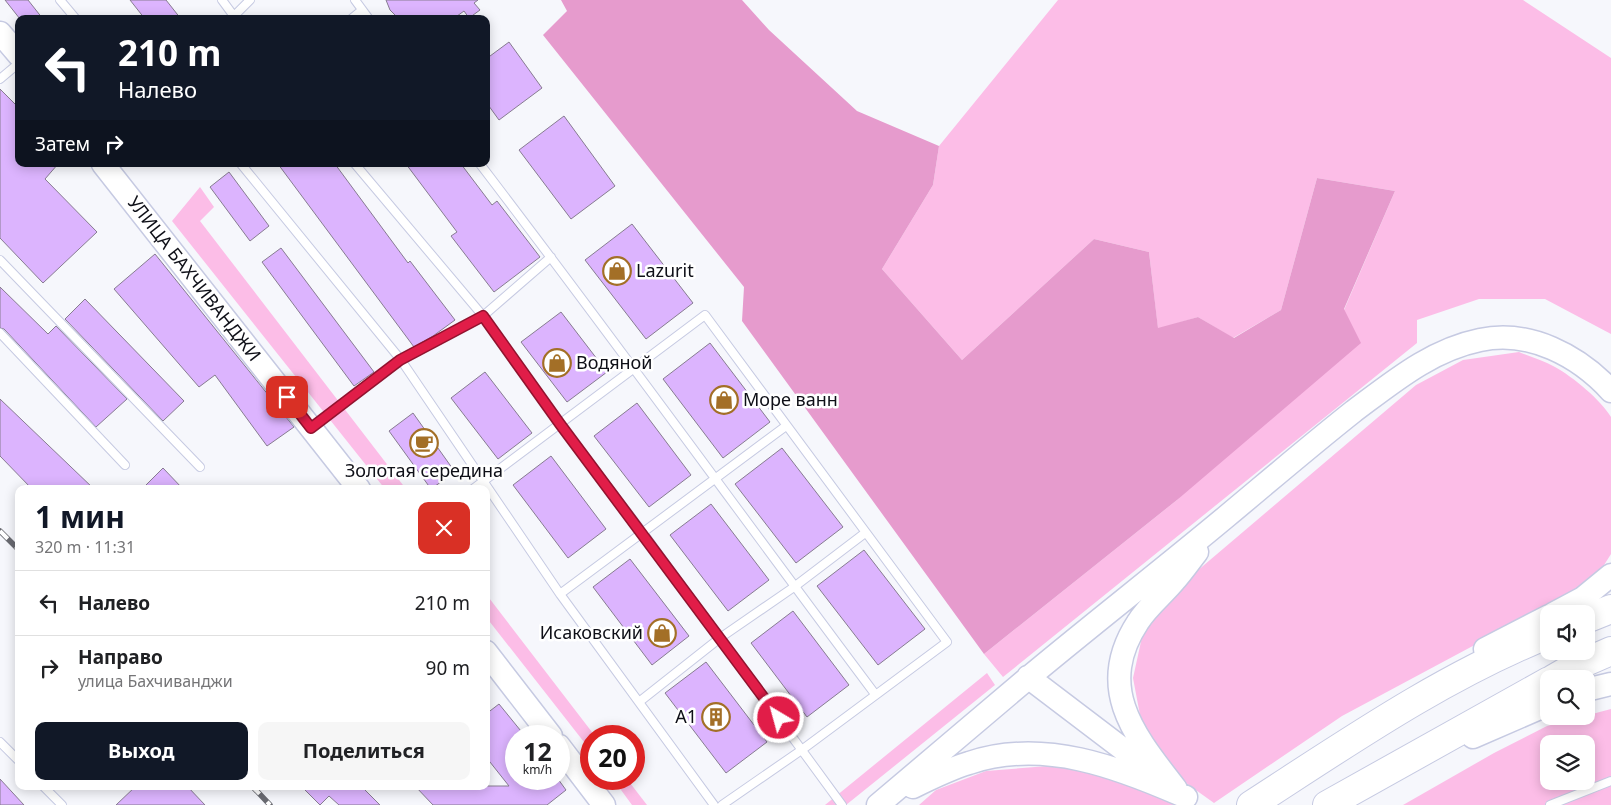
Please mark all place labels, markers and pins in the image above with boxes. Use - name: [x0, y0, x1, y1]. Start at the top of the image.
- shop icon: Lazurit: [602, 256, 632, 286]
- place label: Lazurit: [636, 258, 694, 282]
- shop icon: Водяной: [542, 348, 572, 378]
- place label: Водяной: [576, 350, 652, 374]
- pin: [266, 376, 308, 418]
- shop icon: Море ванн: [709, 385, 739, 415]
- place label: Море ванн: [743, 387, 838, 411]
- cafe icon: Золотая середина: [409, 428, 439, 458]
- place label: Золотая середина: [345, 458, 503, 482]
- shop icon: Исаковский: [647, 618, 677, 648]
- place label: Исаковский: [540, 620, 643, 644]
- building icon: A1: [701, 702, 731, 732]
- place label: A1: [675, 704, 697, 728]

